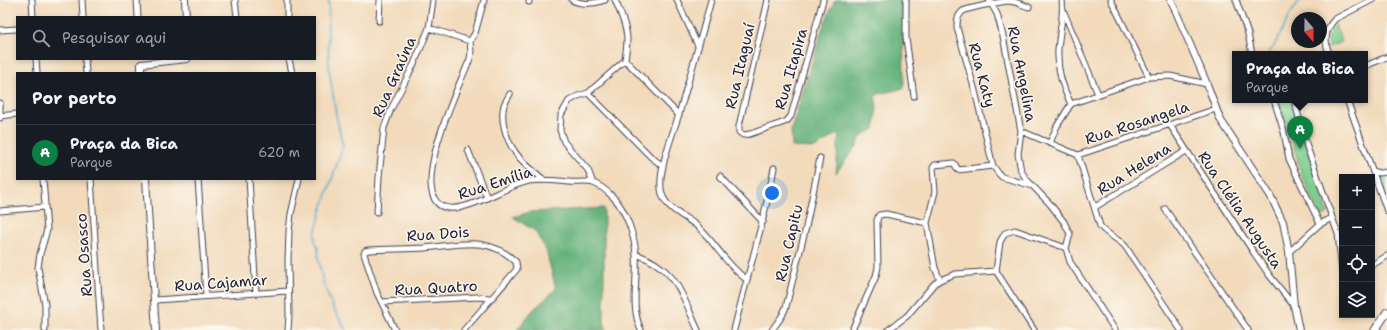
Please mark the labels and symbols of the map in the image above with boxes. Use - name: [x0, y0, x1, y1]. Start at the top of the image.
- north arrow: [1291, 12, 1327, 48]
- street label: Rua Itaguaí: [720, 20, 760, 111]
- street label: Rua Angelina: [1003, 24, 1041, 124]
- street label: Rua Itapira: [770, 25, 812, 112]
- street label: Rua Graúna: [367, 33, 421, 121]
- street label: Rua Katy: [964, 40, 1000, 110]
- street label: Rua Rosangela: [1082, 96, 1192, 149]
- pin: A: [1287, 116, 1313, 149]
- street label: Rua Helena: [1093, 138, 1175, 200]
- street label: Rua Clélia Augusta: [1193, 147, 1287, 273]
- street label: Rua Emília: [455, 161, 535, 204]
- your location: [762, 183, 782, 203]
- street label: Rua Capitu: [770, 202, 808, 284]
- street label: Rua Osasco: [71, 213, 97, 297]
- street label: Rua Dois: [406, 222, 470, 246]
- street label: Rua Cajamar: [174, 270, 268, 296]
- street label: Rua Quatro: [394, 276, 478, 300]

